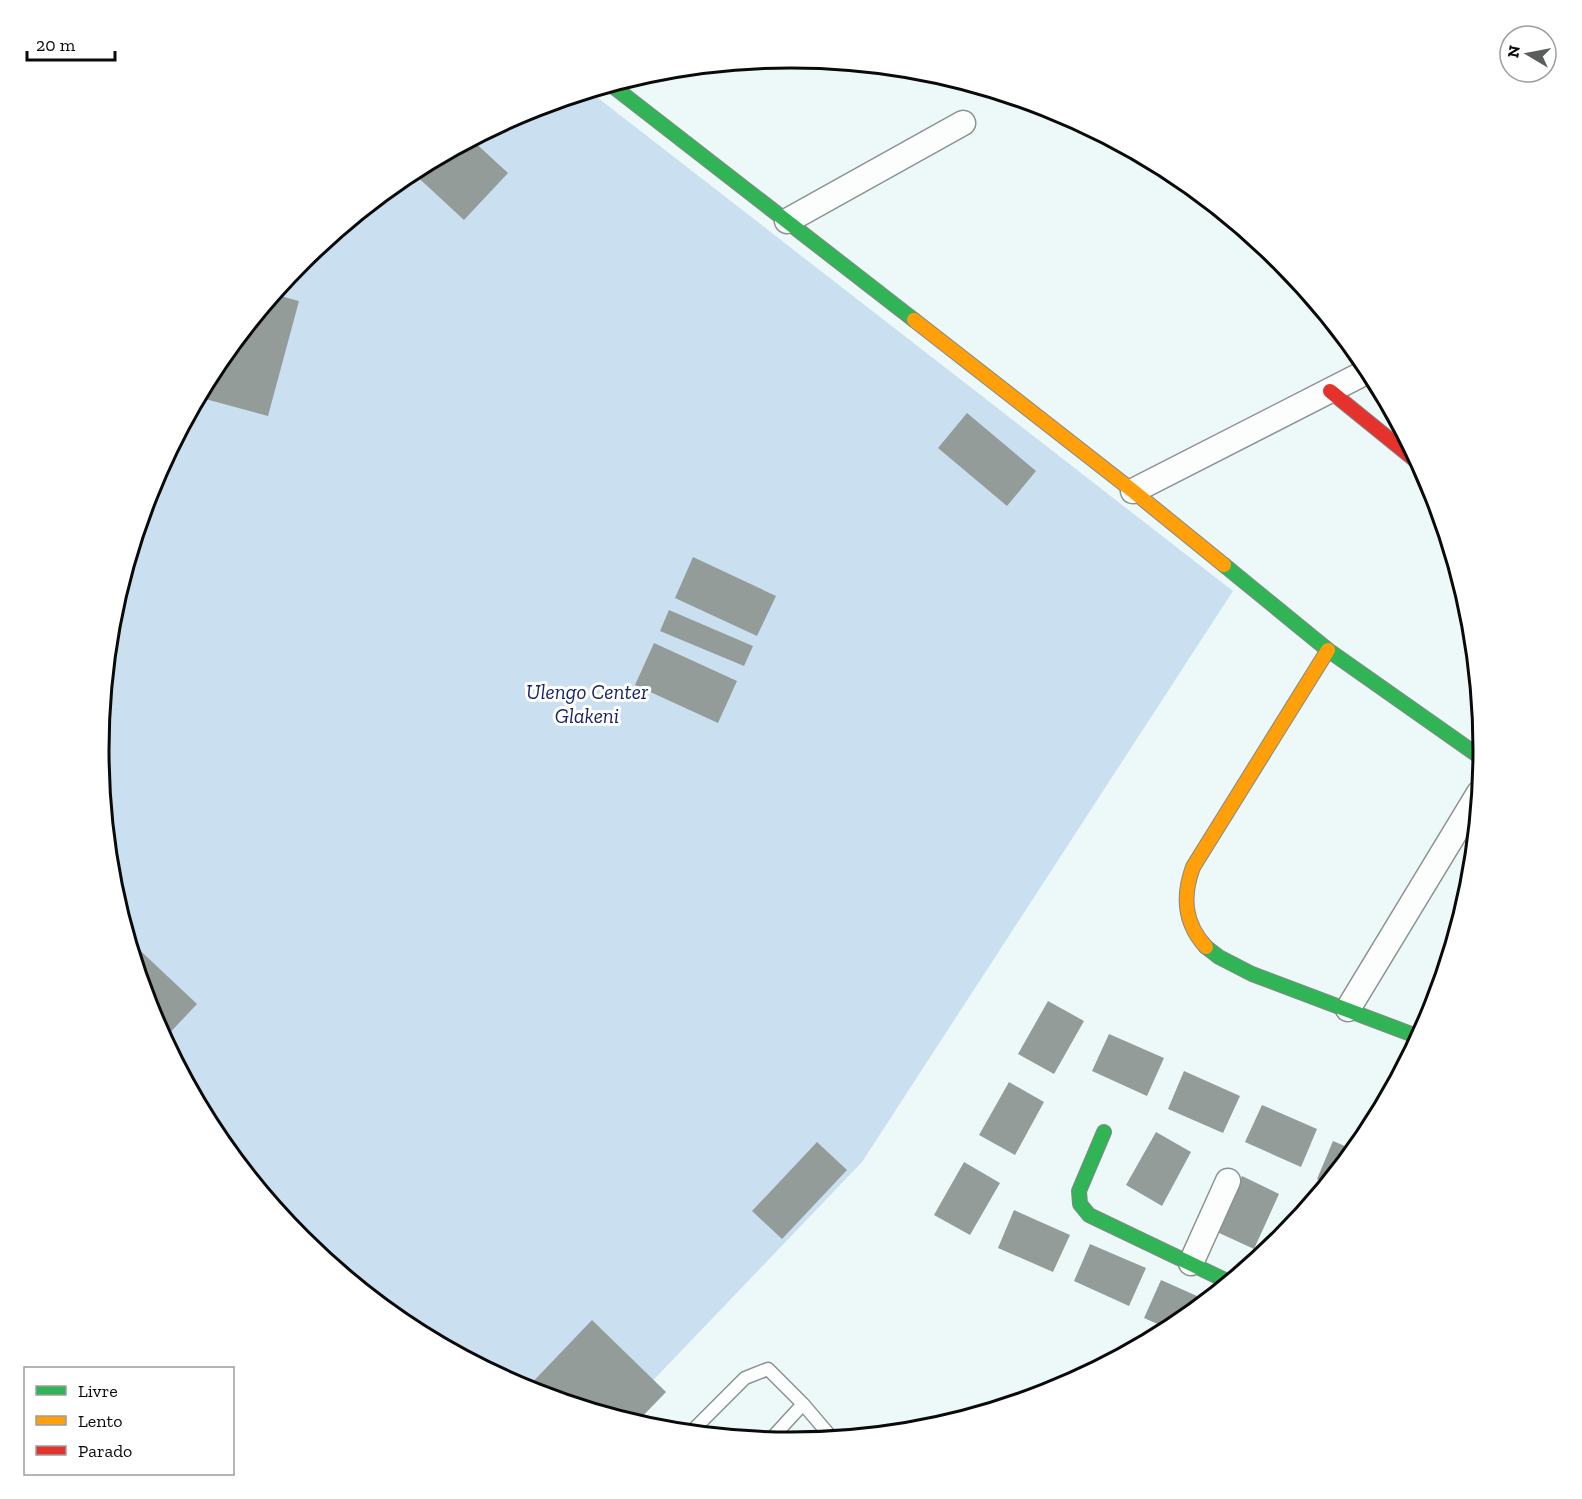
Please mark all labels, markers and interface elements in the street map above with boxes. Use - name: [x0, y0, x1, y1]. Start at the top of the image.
- scale bar: [27, 24, 116, 62]
- north arrow: [1498, 24, 1558, 84]
- text: 20 m: [36, 34, 76, 56]
- text: N: [1503, 44, 1524, 59]
- park label: Ulengo Center Glakeni: [526, 679, 649, 728]
- legend: [24, 1367, 234, 1475]
- text: Livre: [78, 1380, 118, 1402]
- text: Lento: [78, 1410, 123, 1432]
- text: Parado: [78, 1440, 132, 1462]

